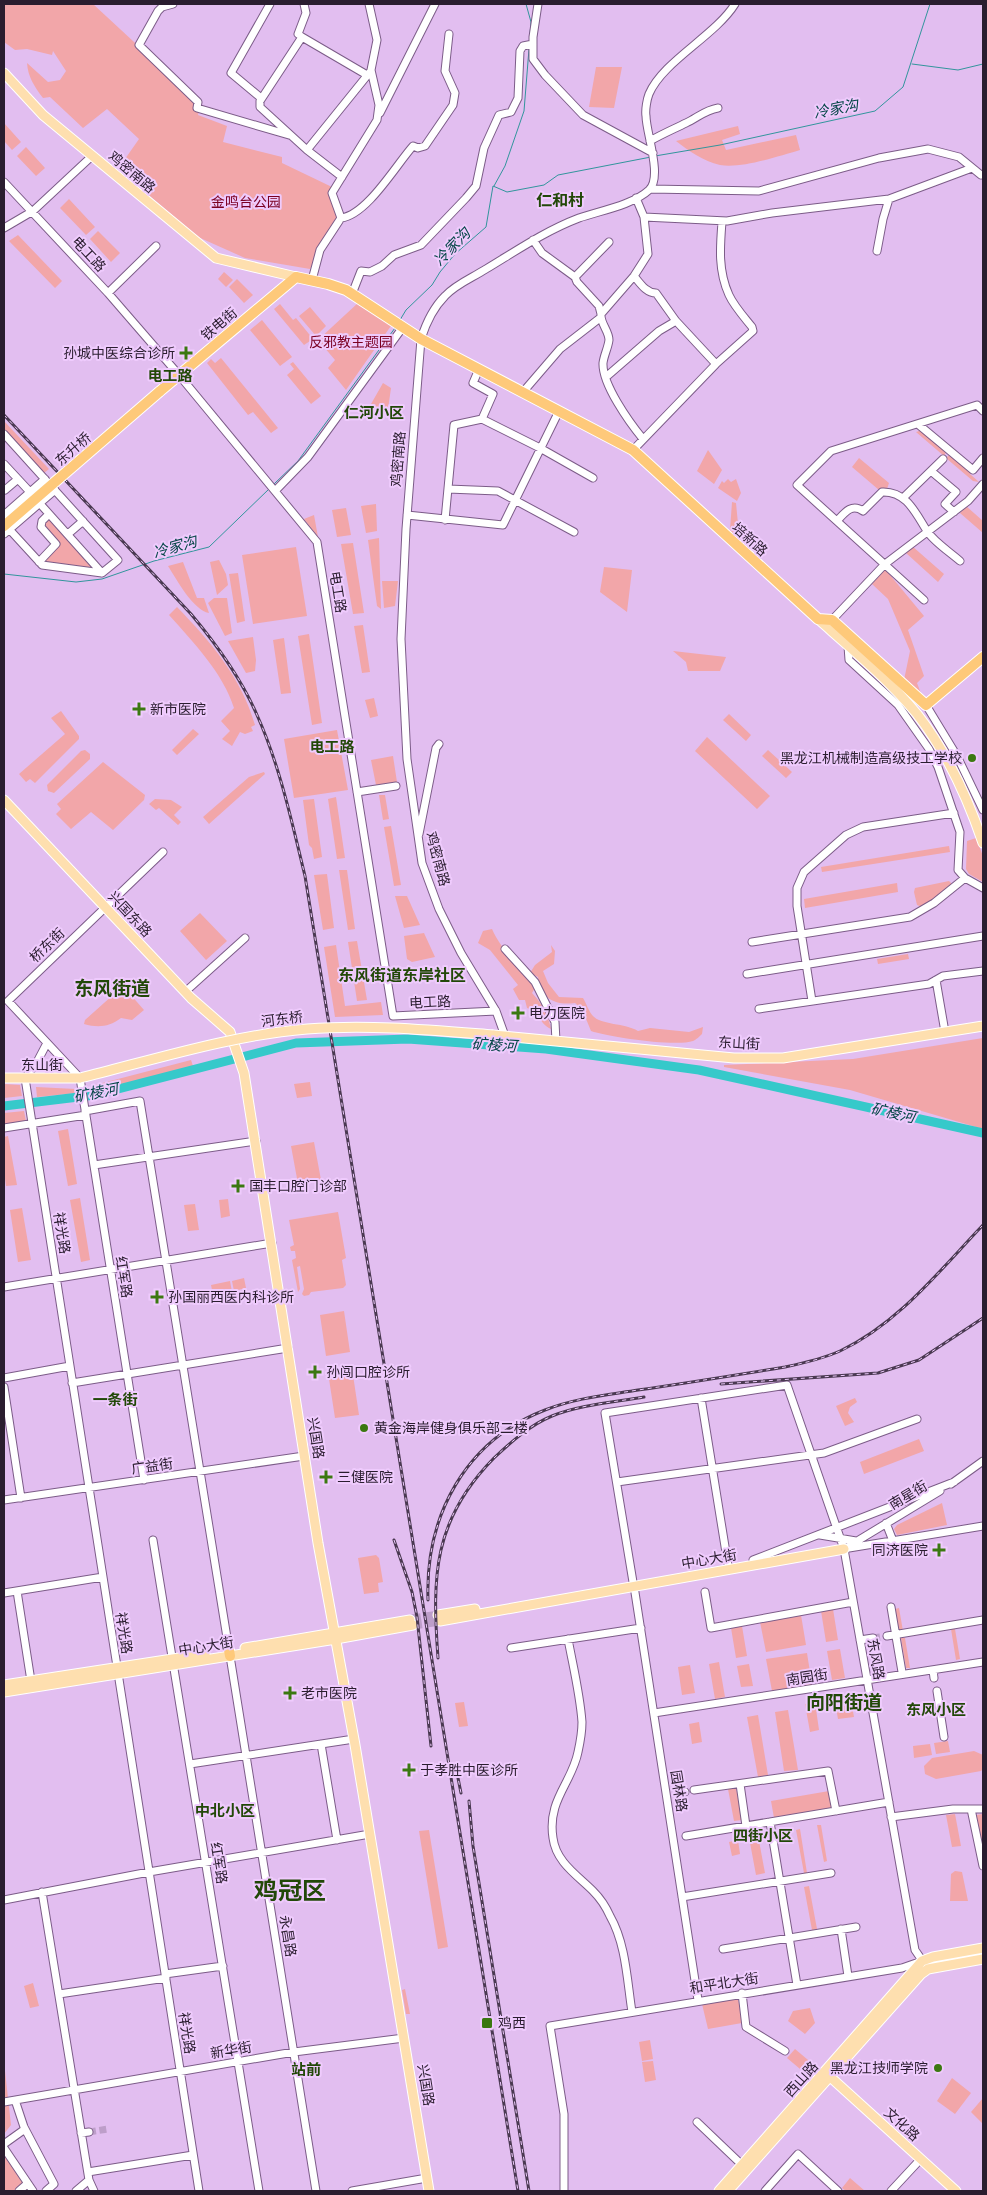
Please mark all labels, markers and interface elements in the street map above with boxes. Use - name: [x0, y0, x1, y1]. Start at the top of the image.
- water label: 冷家沟: [812, 95, 862, 121]
- street label: 鸡密南路: [105, 148, 159, 196]
- district label: 仁和村: [536, 191, 584, 209]
- park label: 金鸣台公园: [211, 194, 281, 210]
- water label: 冷家沟: [430, 223, 475, 269]
- street label: 电工路: [69, 233, 109, 275]
- street label: 铁电街: [198, 304, 240, 344]
- park label: 反邪教主题园: [309, 334, 393, 350]
- place label: 孙城中医综合诊所: [63, 345, 175, 361]
- marker: 孙城中医综合诊所: [179, 346, 193, 360]
- district label: 电工路: [147, 367, 193, 384]
- district label: 仁河小区: [344, 404, 404, 421]
- street label: 东升桥: [52, 429, 94, 469]
- street label: 鸡密南路: [388, 431, 408, 487]
- street label: 培新路: [729, 519, 771, 559]
- water label: 冷家沟: [151, 532, 201, 561]
- street label: 电工路: [327, 570, 349, 614]
- place label: 新市医院: [150, 701, 206, 717]
- marker: 新市医院: [132, 702, 146, 716]
- district label: 电工路: [309, 738, 355, 755]
- place label: 黑龙江机械制造高级技工学校: [780, 750, 962, 766]
- marker: 黑龙江机械制造高级技工学校: [966, 752, 978, 764]
- street label: 鸡密南路: [423, 830, 453, 888]
- street label: 兴国东路: [105, 888, 155, 940]
- street label: 桥东街: [26, 925, 68, 965]
- district label: 东风街道东岸社区: [338, 966, 466, 984]
- district label: 东风街道: [74, 978, 150, 999]
- street label: 电工路: [409, 993, 451, 1011]
- place label: 电力医院: [529, 1005, 585, 1021]
- marker: 电力医院: [511, 1006, 525, 1020]
- street label: 河东桥: [260, 1009, 304, 1029]
- water label: 矿棱河: [471, 1034, 520, 1055]
- street label: 东山街: [718, 1034, 760, 1052]
- street label: 东山街: [21, 1057, 63, 1073]
- water label: 矿棱河: [72, 1079, 123, 1105]
- water label: 矿棱河: [869, 1100, 920, 1126]
- place label: 国丰口腔门诊部: [249, 1178, 347, 1194]
- marker: 国丰口腔门诊部: [231, 1179, 245, 1193]
- street label: 祥光路: [51, 1211, 73, 1255]
- street label: 红军路: [113, 1255, 135, 1299]
- place label: 孙国丽西医内科诊所: [168, 1289, 294, 1305]
- marker: 孙国丽西医内科诊所: [150, 1290, 164, 1304]
- place label: 孙闯口腔诊所: [326, 1364, 410, 1380]
- marker: 孙闯口腔诊所: [308, 1365, 322, 1379]
- district label: 一条街: [92, 1391, 138, 1408]
- street label: 兴国路: [305, 1416, 327, 1460]
- place label: 黄金海岸健身俱乐部二楼: [374, 1420, 528, 1436]
- marker: 黄金海岸健身俱乐部二楼: [358, 1422, 370, 1434]
- street label: 广益街: [130, 1455, 174, 1477]
- place label: 三健医院: [337, 1469, 393, 1485]
- marker: 三健医院: [319, 1470, 333, 1484]
- street label: 南星街: [886, 1477, 930, 1513]
- place label: 同济医院: [872, 1542, 928, 1558]
- marker: 同济医院: [932, 1543, 946, 1557]
- street label: 中心大街: [680, 1546, 738, 1572]
- street label: 祥光路: [113, 1611, 135, 1655]
- street label: 中心大街: [177, 1634, 235, 1658]
- street label: 东风路: [864, 1637, 888, 1681]
- street label: 南园街: [785, 1666, 829, 1688]
- place label: 老市医院: [301, 1685, 357, 1701]
- marker: 老市医院: [283, 1686, 297, 1700]
- district label: 向阳街道: [806, 1692, 882, 1713]
- district label: 东风小区: [906, 1701, 966, 1718]
- place label: 于孝胜中医诊所: [420, 1762, 518, 1778]
- marker: 于孝胜中医诊所: [402, 1763, 416, 1777]
- street label: 园林路: [668, 1769, 690, 1813]
- district label: 中北小区: [195, 1802, 255, 1819]
- district label: 四街小区: [733, 1827, 793, 1844]
- street label: 红军路: [208, 1841, 230, 1885]
- district label: 鸡冠区: [254, 1877, 326, 1904]
- street label: 永昌路: [277, 1914, 299, 1958]
- street label: 和平北大街: [688, 1970, 760, 1996]
- street label: 祥光路: [176, 2011, 198, 2055]
- place label: 鸡西: [498, 2015, 526, 2031]
- marker: 鸡西: [480, 2016, 494, 2030]
- street label: 新华街: [209, 2038, 253, 2062]
- street label: 西山路: [781, 2058, 821, 2100]
- place label: 黑龙江技师学院: [830, 2060, 928, 2076]
- district label: 站前: [291, 2061, 321, 2078]
- marker: 黑龙江技师学院: [932, 2062, 944, 2074]
- street label: 兴国路: [415, 2063, 437, 2107]
- street label: 文化路: [881, 2104, 923, 2144]

